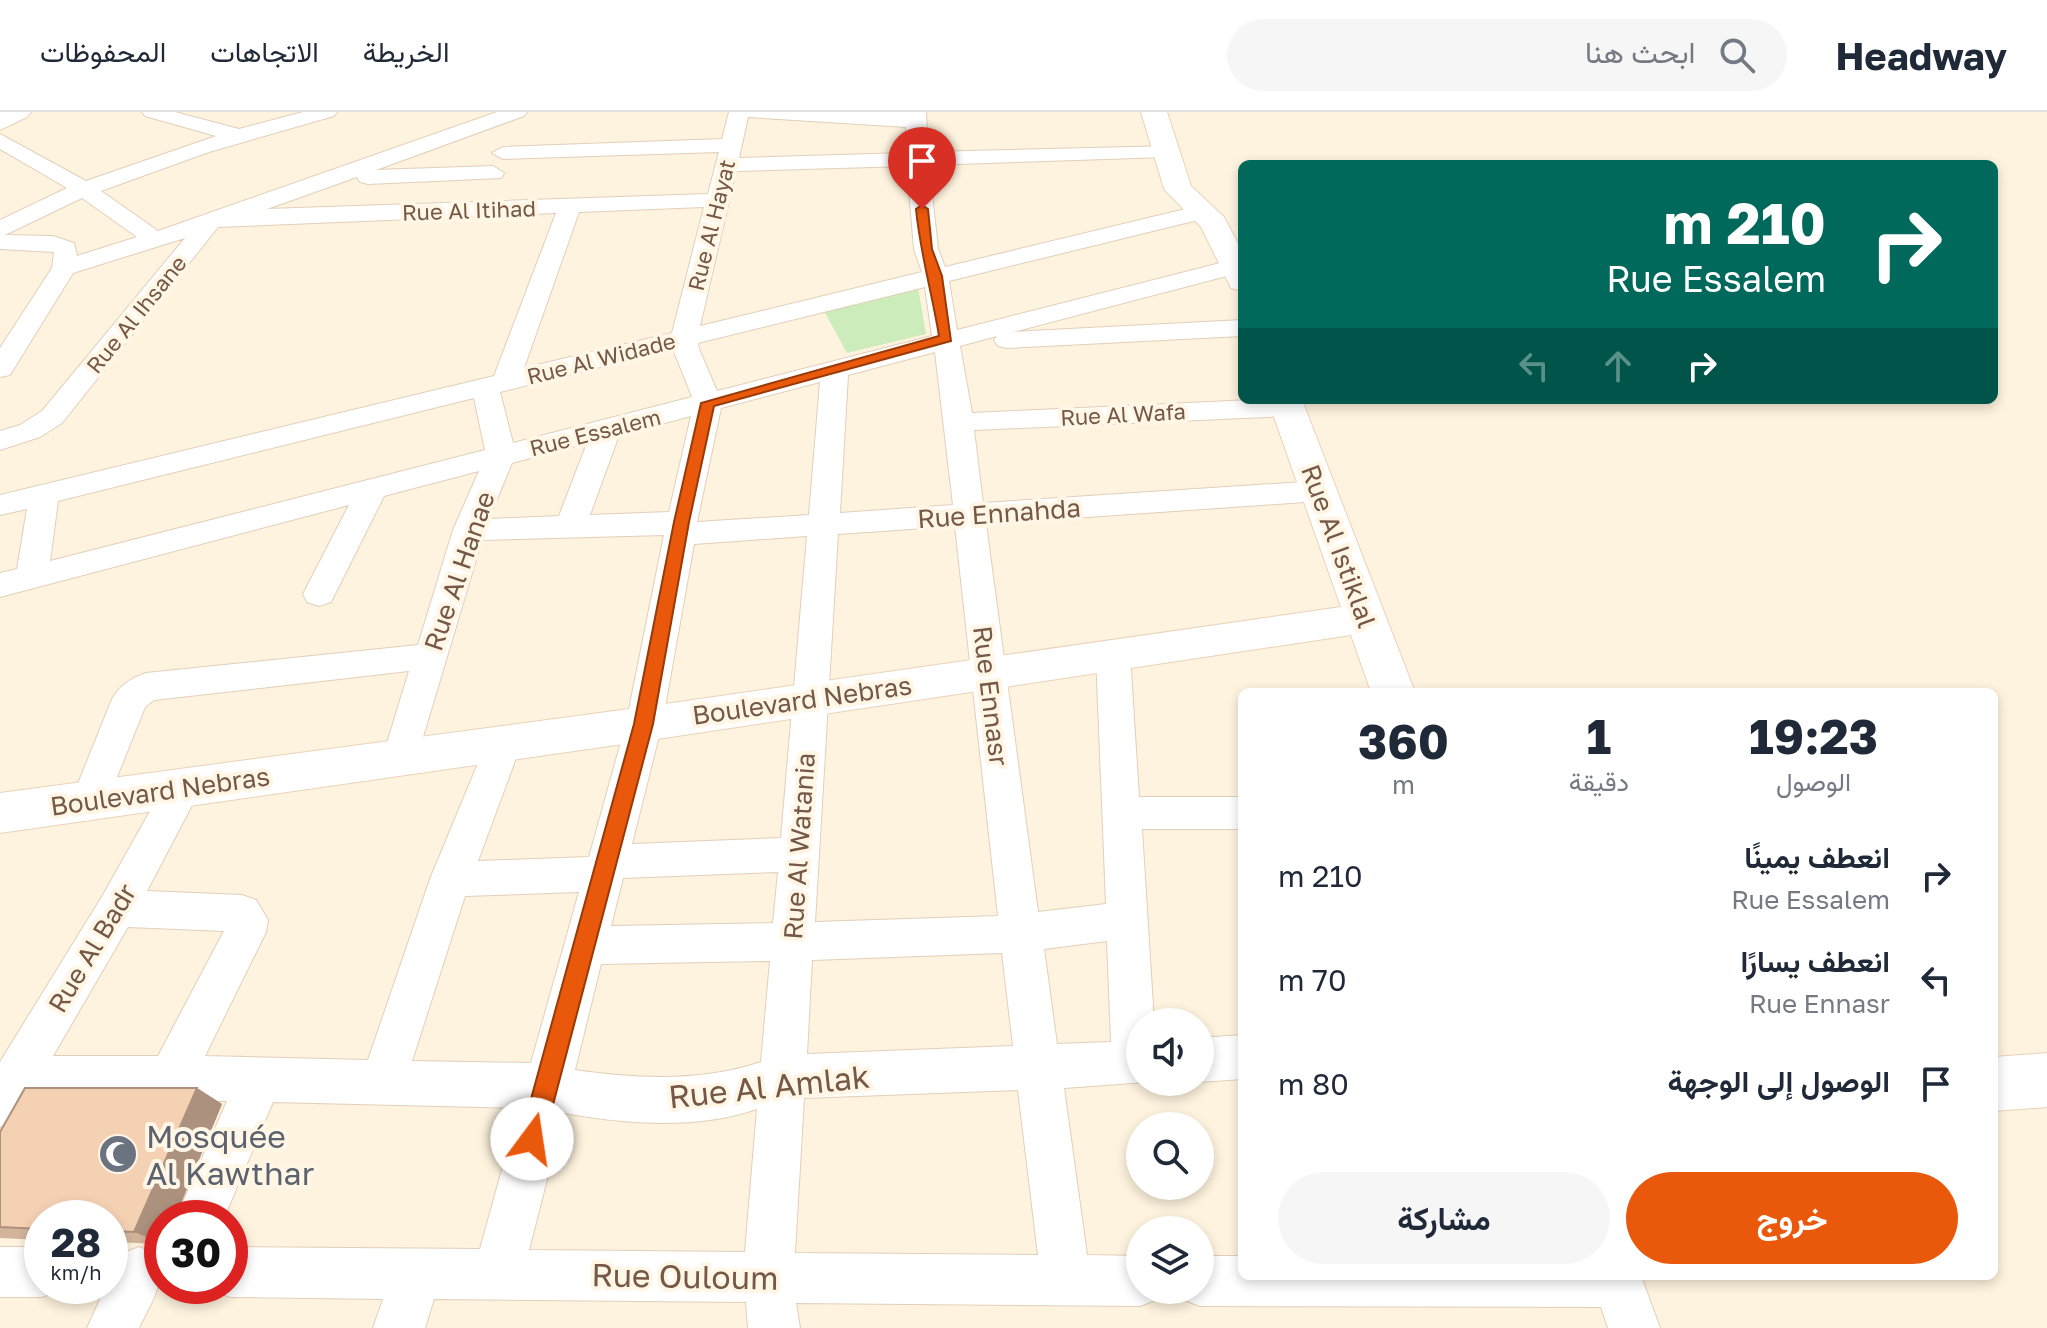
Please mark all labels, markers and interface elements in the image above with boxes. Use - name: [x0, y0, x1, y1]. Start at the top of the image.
- search box: [1227, 19, 1787, 91]
- icon: search: [1715, 33, 1759, 77]
- text: Headway: [1835, 33, 2007, 78]
- text: ابحث هنا: [1585, 34, 1695, 70]
- text: المحفوظات: [40, 35, 166, 68]
- text: الاتجاهات: [210, 35, 319, 68]
- text: الخريطة: [363, 35, 449, 68]
- pin: [888, 127, 956, 209]
- icon: arrive: [900, 139, 944, 183]
- street label: Rue Al Hayat: [682, 157, 740, 293]
- text: 210 m: [1664, 189, 1826, 256]
- icon: right: [1854, 192, 1958, 296]
- street label: Rue Al Itihad: [402, 194, 536, 226]
- street label: Rue Al Ihsane: [80, 250, 192, 378]
- text: Rue Essalem: [1606, 257, 1826, 300]
- street label: Rue Al Widade: [524, 326, 678, 390]
- icon: left: [1512, 344, 1556, 388]
- icon: ahead: [1596, 344, 1640, 388]
- icon: right: [1680, 344, 1724, 388]
- street label: Rue Al Wafa: [1060, 397, 1186, 431]
- street label: Rue Essalem: [527, 403, 663, 461]
- street label: Rue Al Istiklal: [1295, 460, 1383, 632]
- street label: Rue Al Hanae: [417, 487, 501, 655]
- street label: Rue Ennahda: [916, 492, 1082, 534]
- street label: Rue Ennasr: [967, 624, 1015, 768]
- street label: Boulevard Nebras: [690, 669, 914, 731]
- text: 1: [1587, 707, 1611, 765]
- text: 19:23: [1749, 707, 1878, 765]
- text: 360: [1358, 712, 1449, 770]
- street label: Rue Al Watania: [777, 752, 821, 940]
- street label: Boulevard Nebras: [48, 760, 272, 822]
- text: دقيقة: [1569, 766, 1629, 797]
- text: الوصول: [1776, 766, 1851, 797]
- text: m: [1392, 769, 1415, 800]
- text: انعطف يمينًا: [1744, 839, 1890, 875]
- icon: right: [1914, 854, 1958, 898]
- text: 210 m: [1278, 858, 1363, 894]
- street label: Rue Al Badr: [42, 878, 142, 1018]
- text: Rue Essalem: [1731, 884, 1890, 915]
- text: انعطف يسارًا: [1741, 943, 1890, 979]
- icon: left: [1914, 958, 1958, 1002]
- text: 70 m: [1278, 962, 1347, 998]
- text: Rue Ennasr: [1749, 988, 1890, 1019]
- map controls: [1126, 1008, 1214, 1304]
- button: sound: [1126, 1008, 1214, 1096]
- street label: Rue Al Amlak: [666, 1057, 872, 1115]
- icon: arrive: [1914, 1062, 1958, 1106]
- text: الوصول إلى الوجهة: [1668, 1063, 1890, 1099]
- text: 80 m: [1278, 1066, 1349, 1102]
- position arrow: [490, 1097, 574, 1181]
- button: search: [1126, 1112, 1214, 1200]
- place label: Mosquée Al Kawthar: [146, 1117, 314, 1192]
- mosque icon: Mosquée Al Kawthar: [97, 1133, 139, 1175]
- button: مشاركة: [1278, 1172, 1610, 1264]
- button: خروج: [1626, 1172, 1958, 1264]
- speed limit sign: 30: [144, 1200, 248, 1304]
- button: layers: [1126, 1216, 1214, 1304]
- text: 28: [51, 1218, 101, 1266]
- street label: Rue Ouloum: [591, 1255, 779, 1297]
- text: km/h: [51, 1260, 101, 1284]

